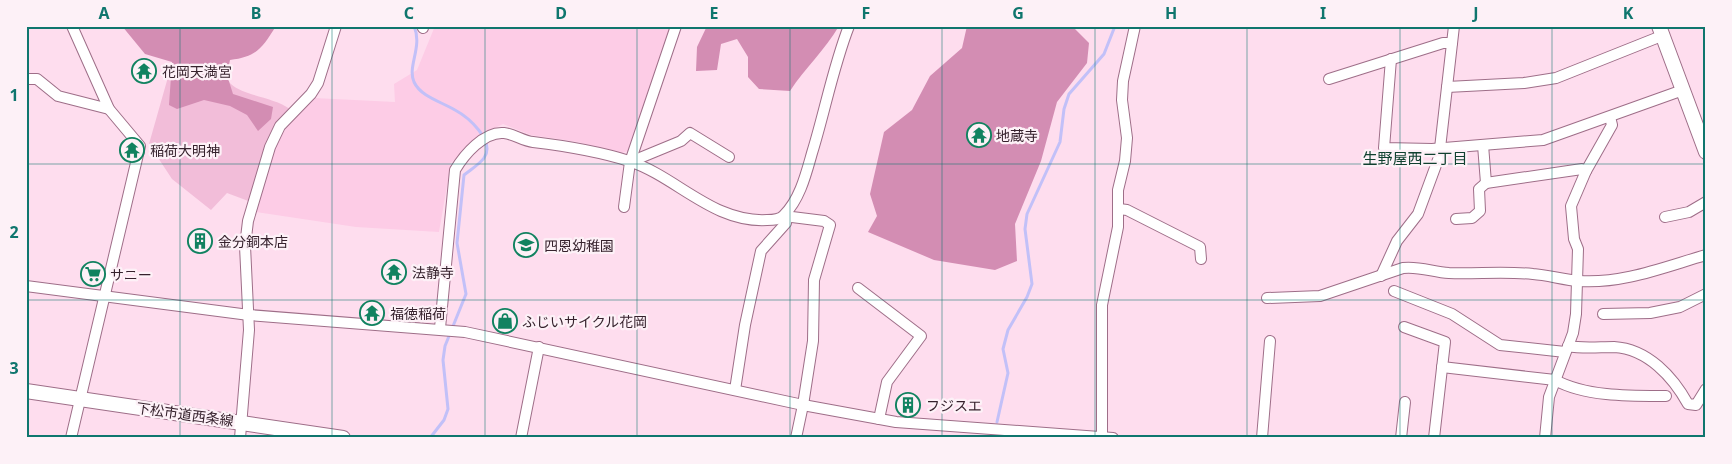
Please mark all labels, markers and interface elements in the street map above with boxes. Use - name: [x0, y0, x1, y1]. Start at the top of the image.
- text: A: [98, 2, 110, 24]
- text: B: [251, 2, 261, 24]
- text: C: [404, 2, 414, 24]
- text: D: [555, 2, 567, 24]
- text: E: [710, 2, 719, 24]
- text: F: [862, 2, 870, 24]
- text: G: [1012, 2, 1024, 24]
- text: H: [1165, 2, 1177, 24]
- text: I: [1320, 2, 1326, 24]
- text: J: [1471, 2, 1479, 24]
- text: K: [1623, 2, 1634, 24]
- temple icon: 花岡天満宮: [131, 58, 157, 84]
- place label: 花岡天満宮: [162, 62, 232, 81]
- text: 1: [9, 84, 19, 106]
- temple icon: 地蔵寺: [966, 122, 992, 148]
- place label: 地蔵寺: [996, 126, 1038, 145]
- temple icon: 稲荷大明神: [119, 137, 145, 163]
- place label: 稲荷大明神: [150, 141, 220, 160]
- district label: 生野屋西二丁目: [1362, 148, 1468, 168]
- text: 2: [9, 221, 19, 243]
- building icon: 金分銅本店: [187, 228, 213, 254]
- place label: 金分銅本店: [218, 232, 288, 251]
- school or university icon: 四恩幼稚園: [513, 232, 539, 258]
- place label: 四恩幼稚園: [544, 236, 614, 255]
- temple icon: 法静寺: [381, 259, 407, 285]
- supermarket icon: サニー: [80, 261, 106, 287]
- place label: 法静寺: [412, 263, 454, 282]
- place label: サニー: [110, 265, 152, 284]
- temple icon: 福徳稲荷: [359, 300, 385, 326]
- place label: 福徳稲荷: [390, 304, 446, 323]
- shop icon: ふじいサイクル花岡: [492, 308, 518, 334]
- place label: ふじいサイクル花岡: [522, 312, 647, 331]
- text: 3: [9, 357, 19, 379]
- building icon: フジスエ: [895, 392, 921, 418]
- place label: フジスエ: [926, 396, 982, 415]
- street label: 下松市道西条線: [135, 398, 235, 430]

